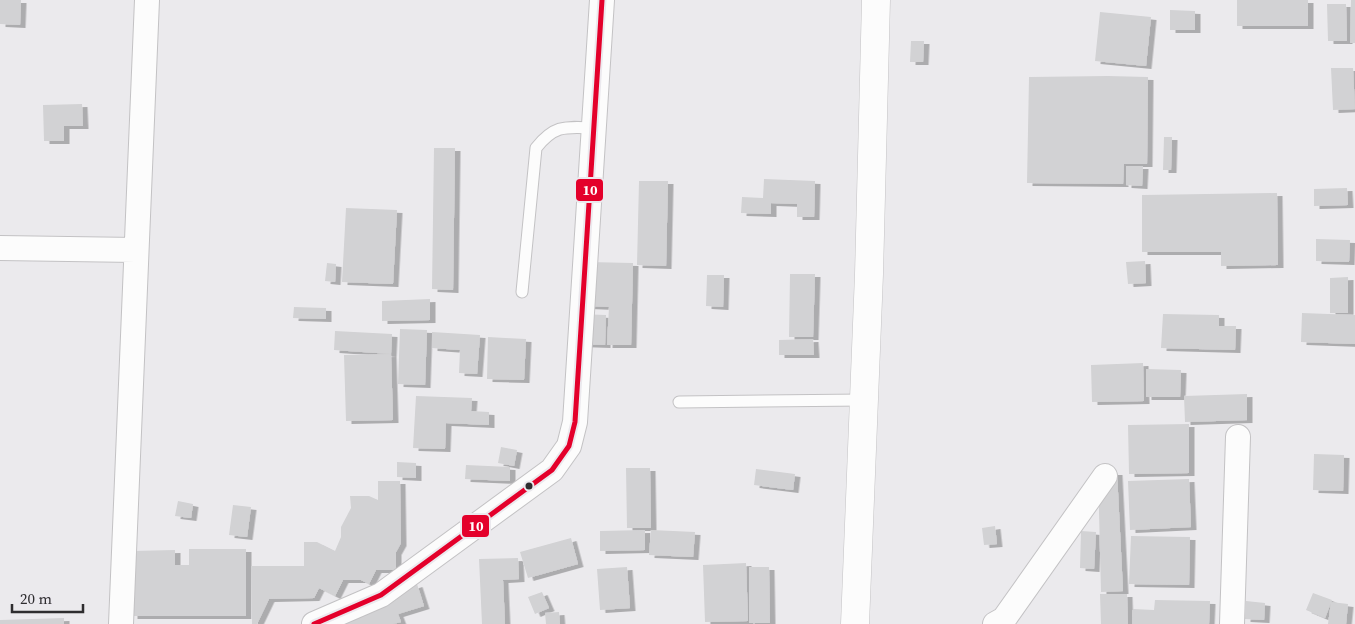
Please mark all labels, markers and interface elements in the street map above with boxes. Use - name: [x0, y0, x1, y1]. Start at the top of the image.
- line badge: 10: [575, 178, 604, 202]
- text: 10: [582, 180, 598, 200]
- unlabelled marker: [524, 481, 534, 491]
- line badge: 10: [461, 514, 490, 538]
- text: 10: [468, 516, 484, 536]
- scale bar: [12, 582, 84, 614]
- text: 20 m: [20, 588, 52, 609]

